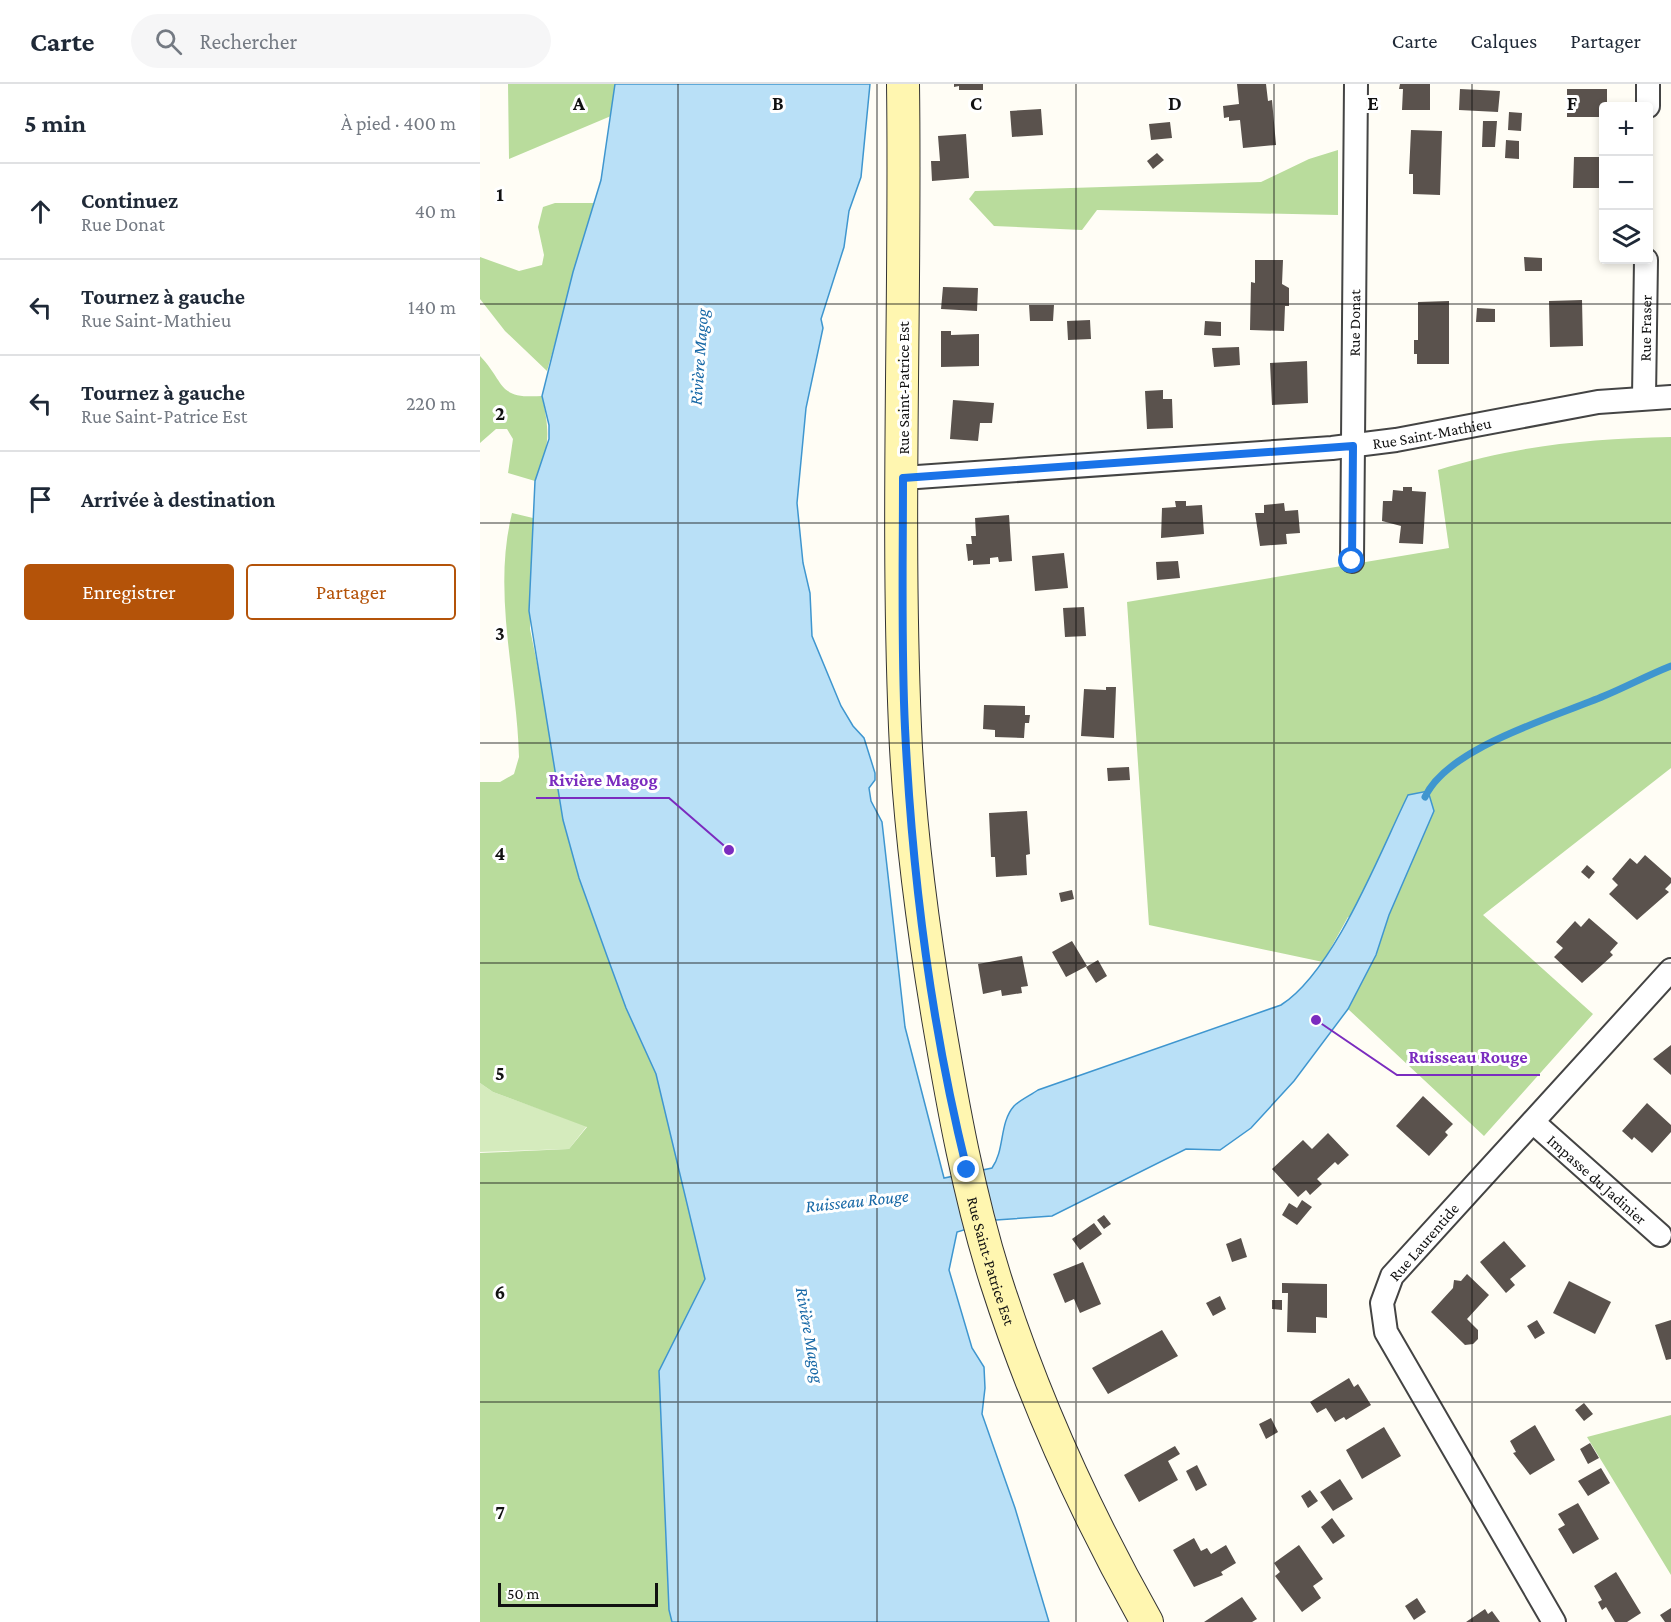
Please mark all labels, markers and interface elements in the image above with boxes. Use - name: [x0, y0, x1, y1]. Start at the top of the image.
- search box: [131, 14, 551, 68]
- icon: search: [152, 25, 185, 58]
- text: Carte: [30, 26, 95, 57]
- text: Rechercher: [200, 29, 297, 54]
- text: Carte: [1392, 29, 1437, 53]
- text: Calques: [1470, 29, 1537, 53]
- text: Partager: [1570, 29, 1641, 53]
- text: A: [572, 92, 586, 114]
- text: B: [772, 92, 784, 114]
- text: C: [970, 92, 982, 114]
- text: D: [1168, 92, 1182, 114]
- text: E: [1367, 92, 1379, 114]
- text: F: [1567, 92, 1578, 114]
- map controls: [1599, 102, 1653, 264]
- button: +: [1599, 102, 1653, 156]
- text: 5 min: [24, 109, 86, 138]
- text: À pied · 400 m: [341, 112, 456, 134]
- button: −: [1599, 156, 1653, 210]
- text: 1: [496, 183, 504, 205]
- text: Continuez: [81, 188, 178, 213]
- icon: ahead: [24, 195, 57, 228]
- text: 40 m: [415, 200, 456, 222]
- button: layers: [1599, 210, 1653, 264]
- text: Rue Donat: [81, 213, 165, 235]
- text: Tournez à gauche: [81, 284, 245, 309]
- street label: Rue Donat: [1345, 289, 1363, 357]
- icon: left: [24, 291, 57, 324]
- street label: Rue Fraser: [1636, 294, 1654, 362]
- text: 140 m: [408, 296, 456, 318]
- water label: Rivière Magog: [686, 307, 712, 406]
- text: Rue Saint-Mathieu: [81, 309, 231, 331]
- street label: Rue Saint-Patrice Est: [895, 321, 912, 455]
- text: Tournez à gauche: [81, 380, 245, 405]
- icon: left: [24, 387, 57, 420]
- text: 220 m: [406, 392, 456, 414]
- text: 2: [495, 402, 505, 424]
- text: Rue Saint-Patrice Est: [81, 405, 247, 427]
- street label: Rue Saint-Mathieu: [1371, 414, 1493, 451]
- icon: arrive: [24, 483, 57, 516]
- text: Arrivée à destination: [81, 487, 275, 512]
- route start: [1338, 547, 1364, 573]
- button: Enregistrer: [24, 564, 234, 620]
- button: Partager: [246, 564, 456, 620]
- text: 3: [495, 622, 505, 644]
- callout: Rivière Magog: [536, 762, 669, 798]
- text: Rivière Magog: [548, 770, 658, 790]
- text: 4: [495, 842, 506, 864]
- callout: Ruisseau Rouge: [1397, 1039, 1540, 1075]
- text: Ruisseau Rouge: [1408, 1047, 1528, 1067]
- text: 5: [495, 1062, 505, 1084]
- street label: Impasse du Jadinier: [1544, 1131, 1650, 1228]
- route end: [953, 1156, 979, 1182]
- water label: Ruisseau Rouge: [804, 1186, 910, 1216]
- street label: Rue Saint-Patrice Est: [965, 1195, 1019, 1328]
- street label: Rue Laurentide: [1386, 1200, 1462, 1284]
- text: 6: [495, 1281, 505, 1303]
- water label: Rivière Magog: [792, 1285, 828, 1385]
- text: 7: [495, 1501, 505, 1523]
- scale bar: [498, 1580, 658, 1608]
- text: 50 m: [507, 1585, 539, 1602]

